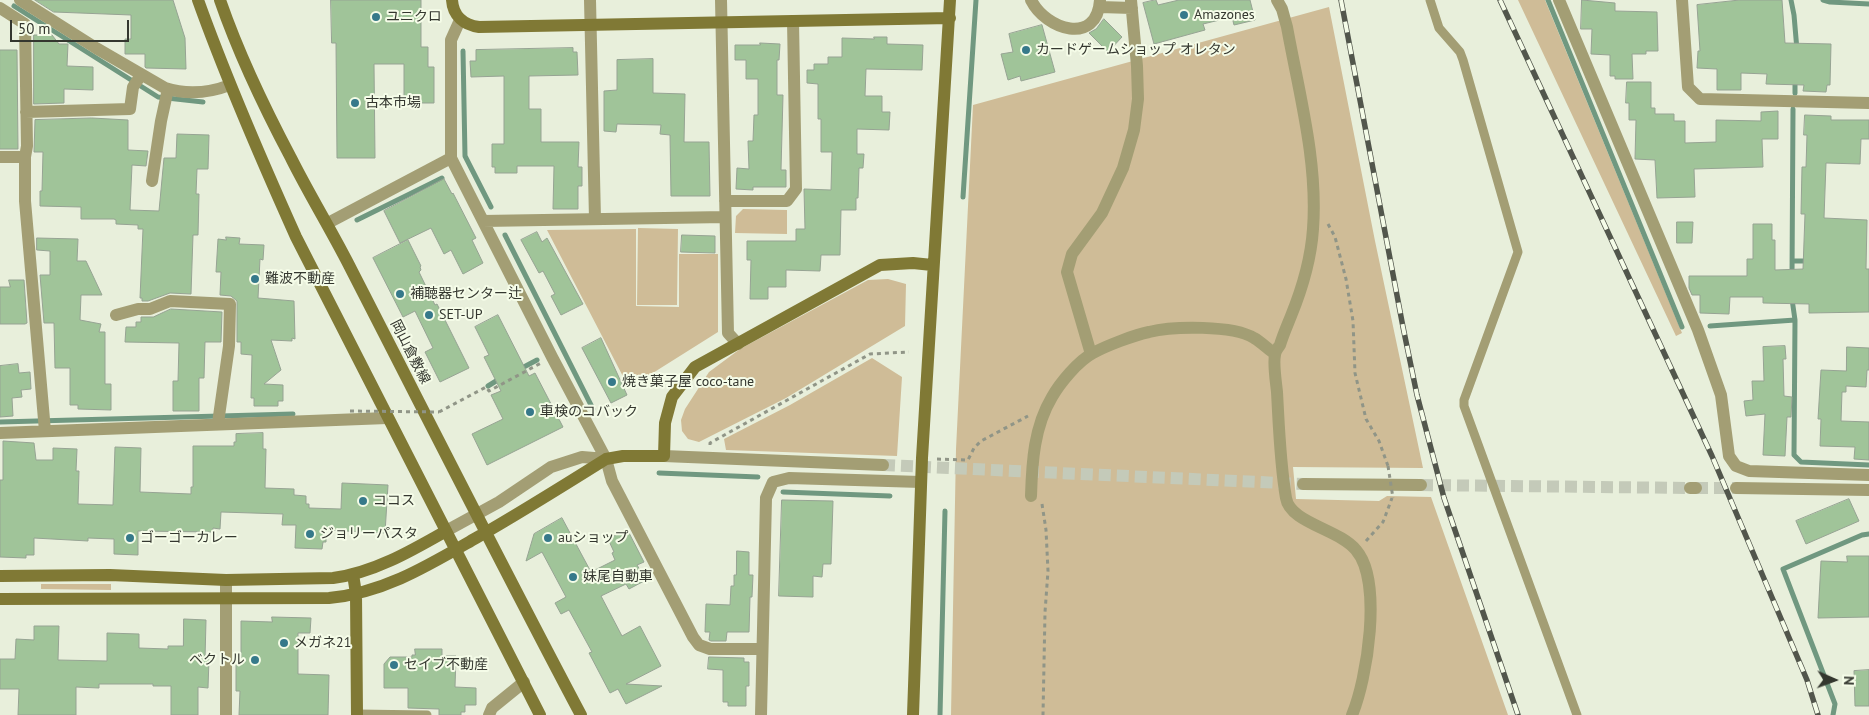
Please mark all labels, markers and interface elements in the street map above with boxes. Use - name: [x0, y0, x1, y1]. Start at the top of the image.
- place label: Amazones: [1194, 7, 1255, 23]
- place label: ユニクロ: [386, 9, 442, 25]
- marker: Amazones: [1178, 9, 1190, 21]
- scale bar: [12, 10, 131, 42]
- marker: ユニクロ: [370, 11, 382, 23]
- text: 50 m: [18, 19, 51, 38]
- place label: カードゲームショップ オレタン: [1036, 42, 1236, 58]
- marker: カードゲームショップ オレタン: [1020, 44, 1032, 56]
- place label: 古本市場: [365, 95, 421, 111]
- marker: 古本市場: [349, 97, 361, 109]
- place label: 難波不動産: [265, 271, 335, 287]
- marker: 難波不動産: [249, 273, 261, 285]
- place label: 補聴器センター辻: [410, 286, 522, 302]
- marker: 補聴器センター辻: [394, 288, 406, 300]
- place label: SET-UP: [439, 307, 483, 323]
- marker: SET-UP: [423, 309, 435, 321]
- street label: 岡山倉敷線: [387, 317, 433, 387]
- place label: 焼き菓子屋 coco-tane: [622, 374, 754, 390]
- marker: 焼き菓子屋 coco-tane: [606, 376, 618, 388]
- place label: 車検のコバック: [540, 404, 638, 420]
- marker: 車検のコバック: [524, 406, 536, 418]
- place label: ココス: [373, 493, 415, 509]
- marker: ココス: [357, 495, 369, 507]
- place label: ジョリーパスタ: [320, 526, 418, 542]
- marker: ジョリーパスタ: [304, 528, 316, 540]
- place label: ゴーゴーカレー: [140, 530, 238, 546]
- place label: auショップ: [558, 530, 628, 546]
- marker: ゴーゴーカレー: [124, 532, 136, 544]
- marker: auショップ: [542, 532, 554, 544]
- place label: 妹尾自動車: [583, 569, 653, 585]
- marker: 妹尾自動車: [567, 571, 579, 583]
- place label: メガネ21: [294, 635, 351, 651]
- marker: メガネ21: [278, 637, 290, 649]
- place label: ベクトル: [189, 652, 245, 668]
- marker: ベクトル: [249, 654, 261, 666]
- north arrow: [1809, 655, 1859, 705]
- place label: セイブ不動産: [404, 657, 488, 673]
- marker: セイブ不動産: [388, 659, 400, 671]
- text: N: [1840, 676, 1858, 685]

